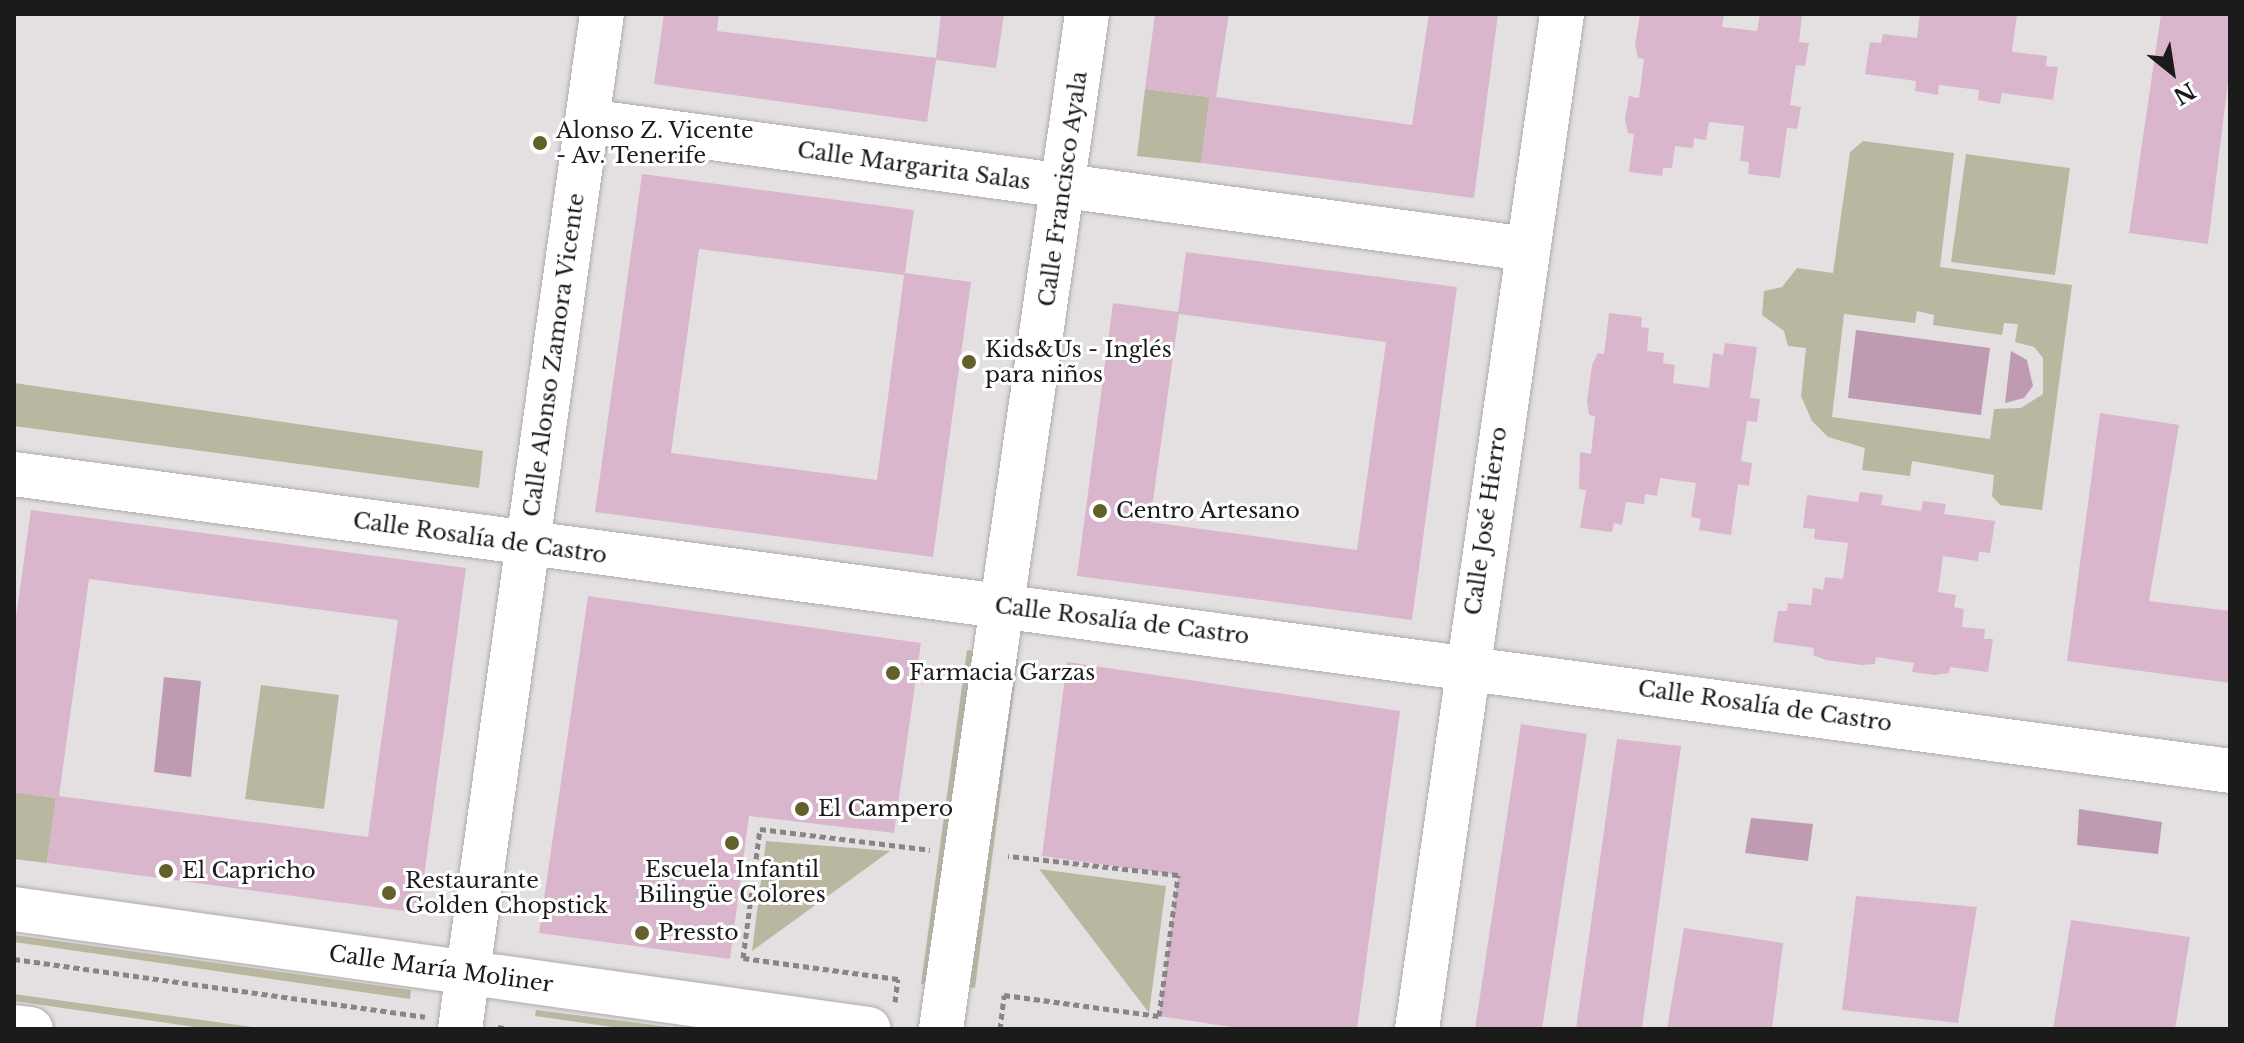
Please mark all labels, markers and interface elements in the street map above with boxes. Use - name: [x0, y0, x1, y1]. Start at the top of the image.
- north arrow: [2132, 32, 2212, 112]
- street label: Calle Francisco Ayala: [1033, 69, 1093, 309]
- text: N: [2169, 76, 2200, 110]
- place label: Alonso Z. Vicente - Av. Tenerife: [556, 117, 754, 168]
- marker: Alonso Z. Vicente - Av. Tenerife: [531, 134, 549, 152]
- street label: Calle Margarita Salas: [796, 137, 1032, 195]
- street label: Calle Alonso Zamora Vicente: [518, 190, 590, 520]
- place label: Kids&Us - Inglés para niños: [985, 336, 1172, 388]
- marker: Kids&Us - Inglés para niños: [960, 353, 978, 371]
- street label: Calle José Hierro: [1460, 425, 1512, 617]
- place label: Centro Artesano: [1116, 498, 1301, 524]
- marker: Centro Artesano: [1091, 502, 1109, 520]
- street label: Calle Rosalía de Castro: [351, 507, 609, 569]
- street label: Calle Rosalía de Castro: [993, 592, 1251, 650]
- place label: Farmacia Garzas: [909, 660, 1095, 686]
- marker: Farmacia Garzas: [884, 664, 902, 682]
- street label: Calle Rosalía de Castro: [1636, 675, 1894, 737]
- place label: El Campero: [818, 796, 953, 822]
- marker: El Campero: [793, 800, 811, 818]
- marker: Escuela Infantil Bilingüe Colores: [723, 834, 741, 852]
- place label: Escuela Infantil Bilingüe Colores: [638, 856, 826, 908]
- place label: El Capricho: [182, 858, 316, 884]
- marker: El Capricho: [157, 862, 175, 880]
- place label: Restaurante Golden Chopstick: [405, 867, 608, 918]
- marker: Restaurante Golden Chopstick: [380, 884, 398, 902]
- place label: Pressto: [658, 920, 739, 946]
- marker: Pressto: [633, 924, 651, 942]
- street label: Calle María Moliner: [327, 940, 555, 998]

